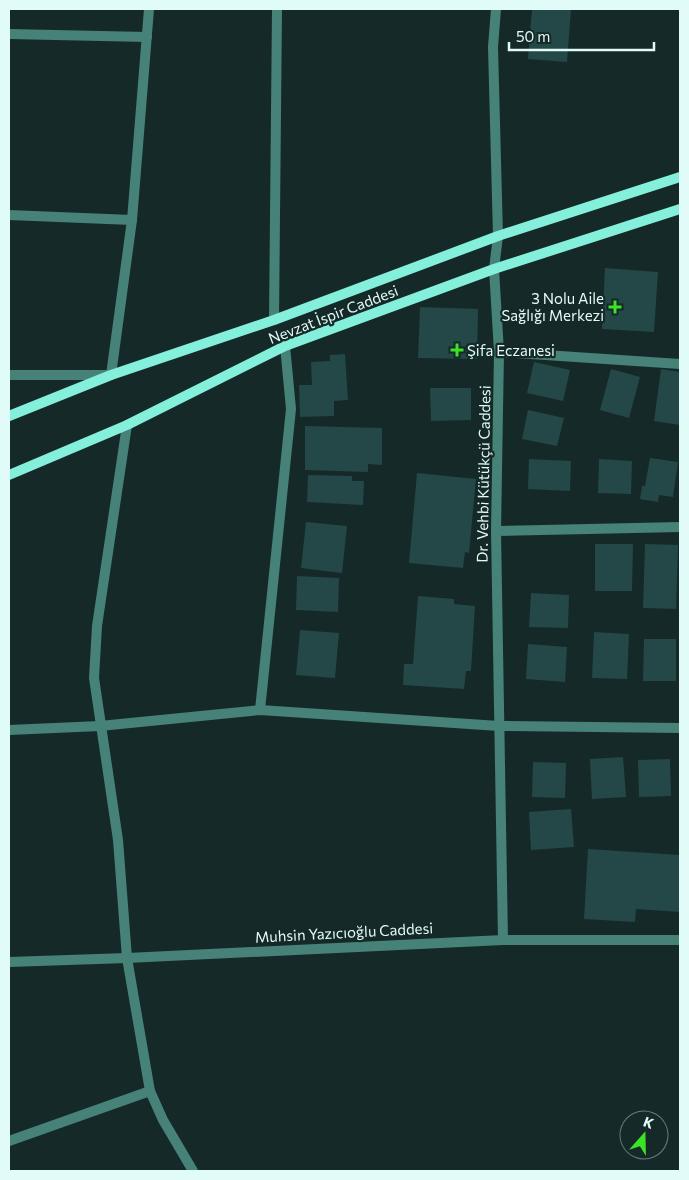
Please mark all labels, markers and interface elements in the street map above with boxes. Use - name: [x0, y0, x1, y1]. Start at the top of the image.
- scale bar: [509, 20, 654, 52]
- text: 50 m: [516, 27, 550, 45]
- street label: Nevzat İspir Caddesi: [265, 281, 401, 347]
- place label: 3 Nolu Aile Sağlığı Merkezi: [501, 289, 604, 324]
- marker: 3 Nolu Aile Sağlığı Merkezi: [608, 300, 622, 314]
- place label: Şifa Eczanesi: [467, 341, 555, 359]
- marker: Şifa Eczanesi: [451, 344, 463, 356]
- street label: Dr. Vehbi Kütükçü Caddesi: [472, 385, 494, 563]
- street label: Muhsin Yazıcıoğlu Caddesi: [254, 918, 434, 946]
- north arrow: [619, 1110, 669, 1160]
- text: K: [641, 1113, 656, 1132]

